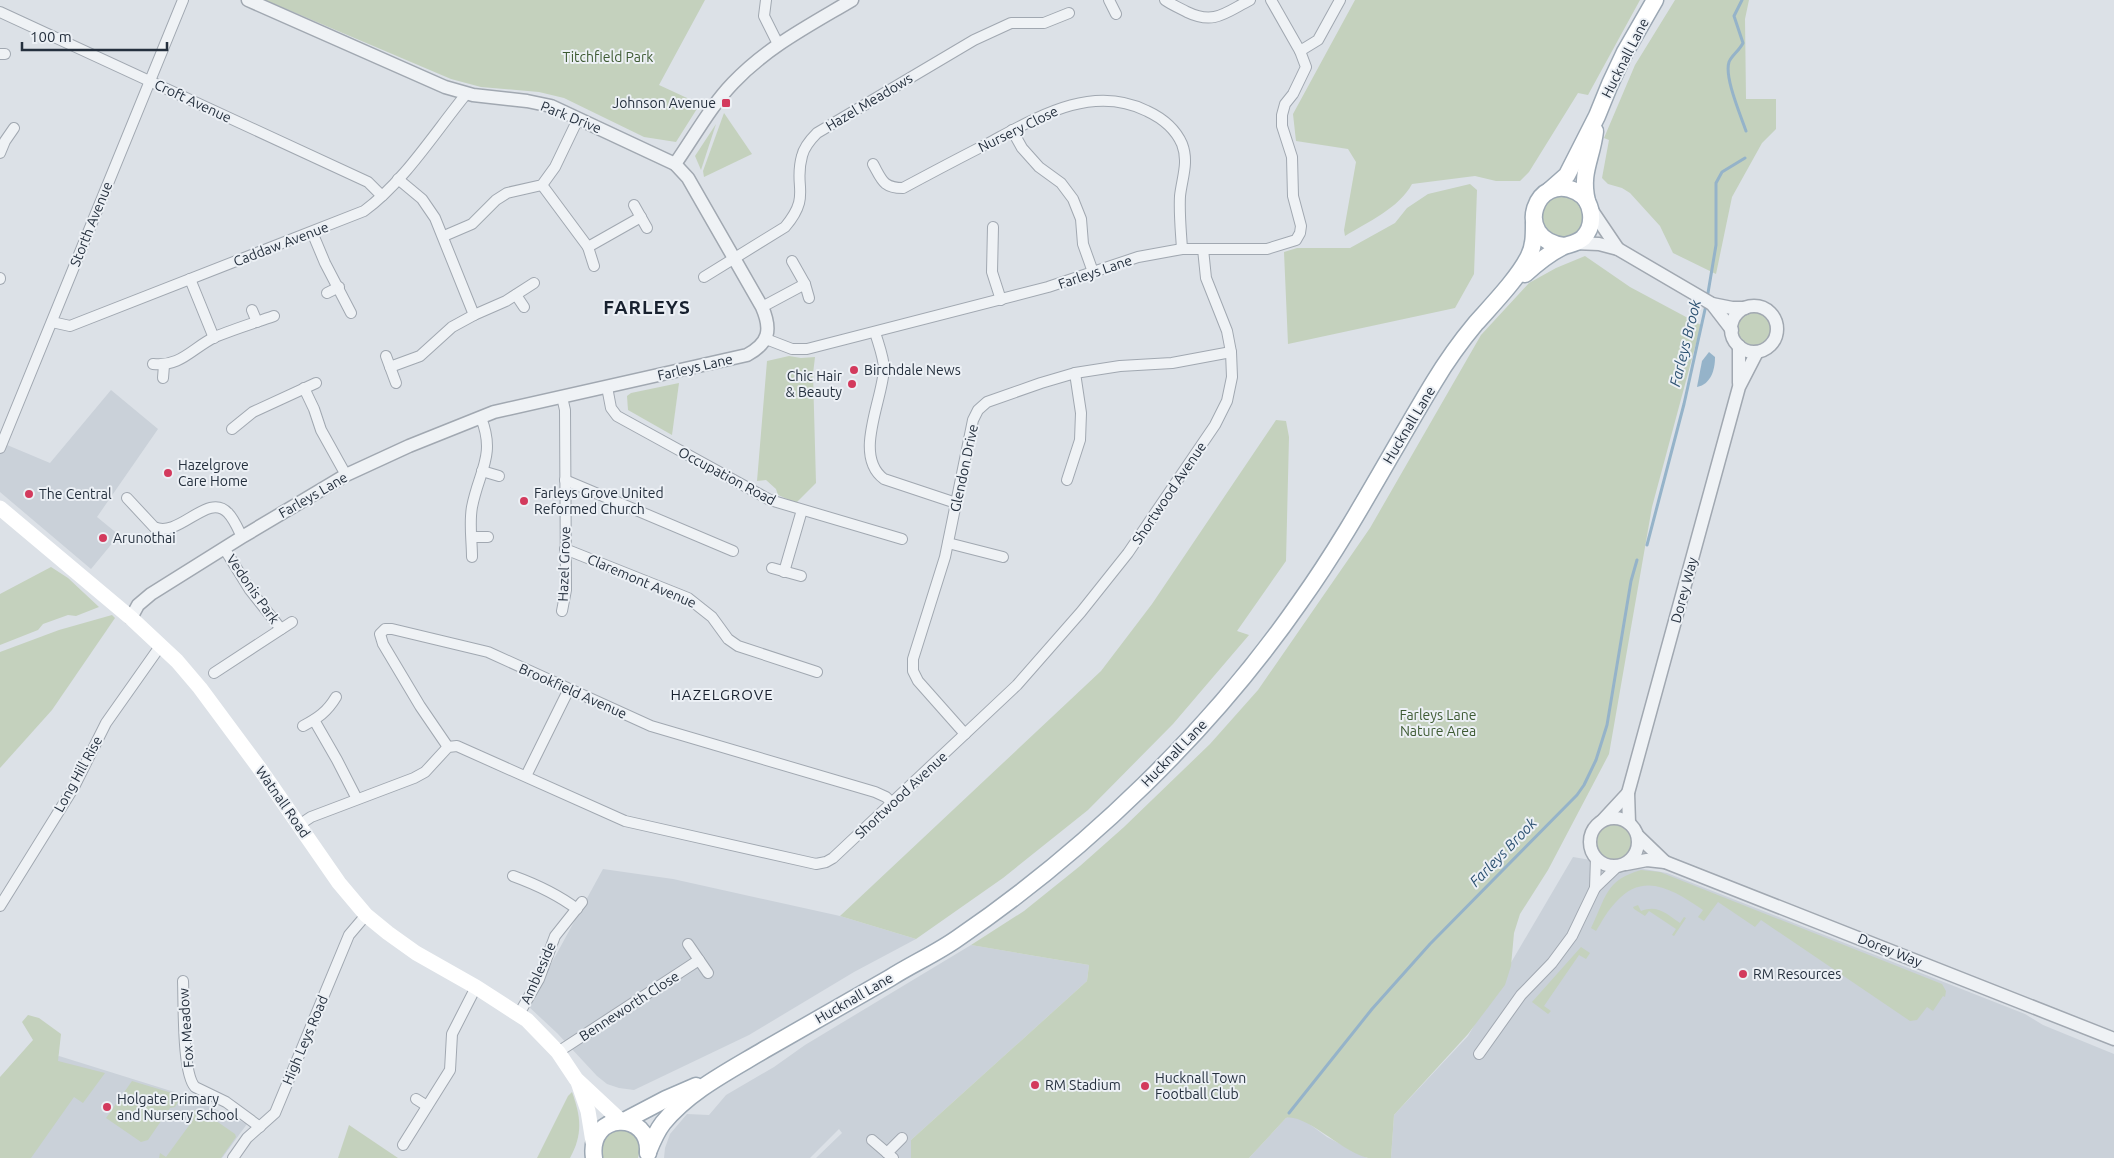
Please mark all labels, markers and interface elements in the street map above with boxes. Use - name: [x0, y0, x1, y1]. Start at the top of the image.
- street label: Hucknall Lane: [1598, 16, 1652, 100]
- scale bar: [22, 20, 168, 52]
- text: 100 m: [30, 28, 72, 45]
- park label: Titchfield Park: [563, 49, 653, 65]
- street label: Hazel Meadows: [823, 70, 915, 134]
- street label: Croft Avenue: [152, 76, 234, 126]
- place label: Johnson Avenue: [612, 95, 716, 111]
- marker: Johnson Avenue: [720, 97, 732, 109]
- street label: Park Drive: [538, 98, 604, 136]
- street label: Nursery Close: [975, 103, 1061, 155]
- street label: Storth Avenue: [67, 179, 115, 269]
- street label: Caddaw Avenue: [231, 219, 331, 269]
- street label: Farleys Lane: [1056, 252, 1134, 292]
- district label: FARLEYS: [603, 296, 691, 318]
- water label: Farleys Brook: [1666, 298, 1704, 388]
- street label: Farleys Lane: [656, 351, 734, 383]
- place label: Birchdale News: [864, 362, 961, 378]
- marker: Birchdale News: [848, 364, 860, 376]
- place label: Chic Hair & Beauty: [786, 368, 843, 400]
- marker: Chic Hair & Beauty: [846, 378, 858, 390]
- street label: Hucknall Lane: [1380, 384, 1438, 466]
- street label: Glendon Drive: [947, 423, 981, 513]
- street label: Shortwood Avenue: [1129, 439, 1209, 547]
- street label: Occupation Road: [676, 444, 778, 508]
- place label: Hazelgrove Care Home: [178, 457, 249, 489]
- marker: Hazelgrove Care Home: [162, 467, 174, 479]
- street label: Farleys Lane: [276, 469, 350, 521]
- place label: Farleys Grove United Reformed Church: [534, 485, 664, 517]
- place label: The Central: [39, 486, 112, 502]
- marker: The Central: [23, 488, 35, 500]
- marker: Farleys Grove United Reformed Church: [518, 495, 530, 507]
- street label: Hazel Grove: [555, 526, 573, 602]
- place label: Arunothai: [113, 530, 176, 546]
- marker: Arunothai: [97, 532, 109, 544]
- street label: Vedonis Park: [223, 551, 283, 627]
- street label: Claremont Avenue: [585, 551, 699, 611]
- street label: Dorey Way: [1668, 555, 1701, 625]
- street label: Brookfield Avenue: [517, 660, 629, 722]
- district label: HAZELGROVE: [670, 686, 774, 703]
- park label: Farleys Lane Nature Area: [1400, 707, 1476, 739]
- street label: Hucknall Lane: [1138, 716, 1210, 790]
- street label: Long Hill Rise: [51, 733, 105, 815]
- street label: Shortwood Avenue: [852, 748, 950, 842]
- street label: Watnall Road: [253, 763, 313, 841]
- water label: Farleys Brook: [1466, 814, 1540, 890]
- street label: Dorey Way: [1856, 930, 1925, 970]
- street label: Ambleside: [517, 940, 559, 1006]
- place label: RM Resources: [1753, 966, 1841, 982]
- street label: Benneworth Close: [576, 968, 682, 1044]
- marker: RM Resources: [1737, 968, 1749, 980]
- street label: Hucknall Lane: [812, 969, 896, 1027]
- street label: Fox Meadow: [175, 987, 197, 1068]
- street label: High Leys Road: [279, 993, 331, 1087]
- place label: Hucknall Town Football Club: [1155, 1070, 1246, 1102]
- place label: RM Stadium: [1045, 1077, 1121, 1093]
- marker: RM Stadium: [1029, 1079, 1041, 1091]
- marker: Hucknall Town Football Club: [1139, 1080, 1151, 1092]
- place label: Holgate Primary and Nursery School: [117, 1091, 238, 1123]
- marker: Holgate Primary and Nursery School: [101, 1101, 113, 1113]

